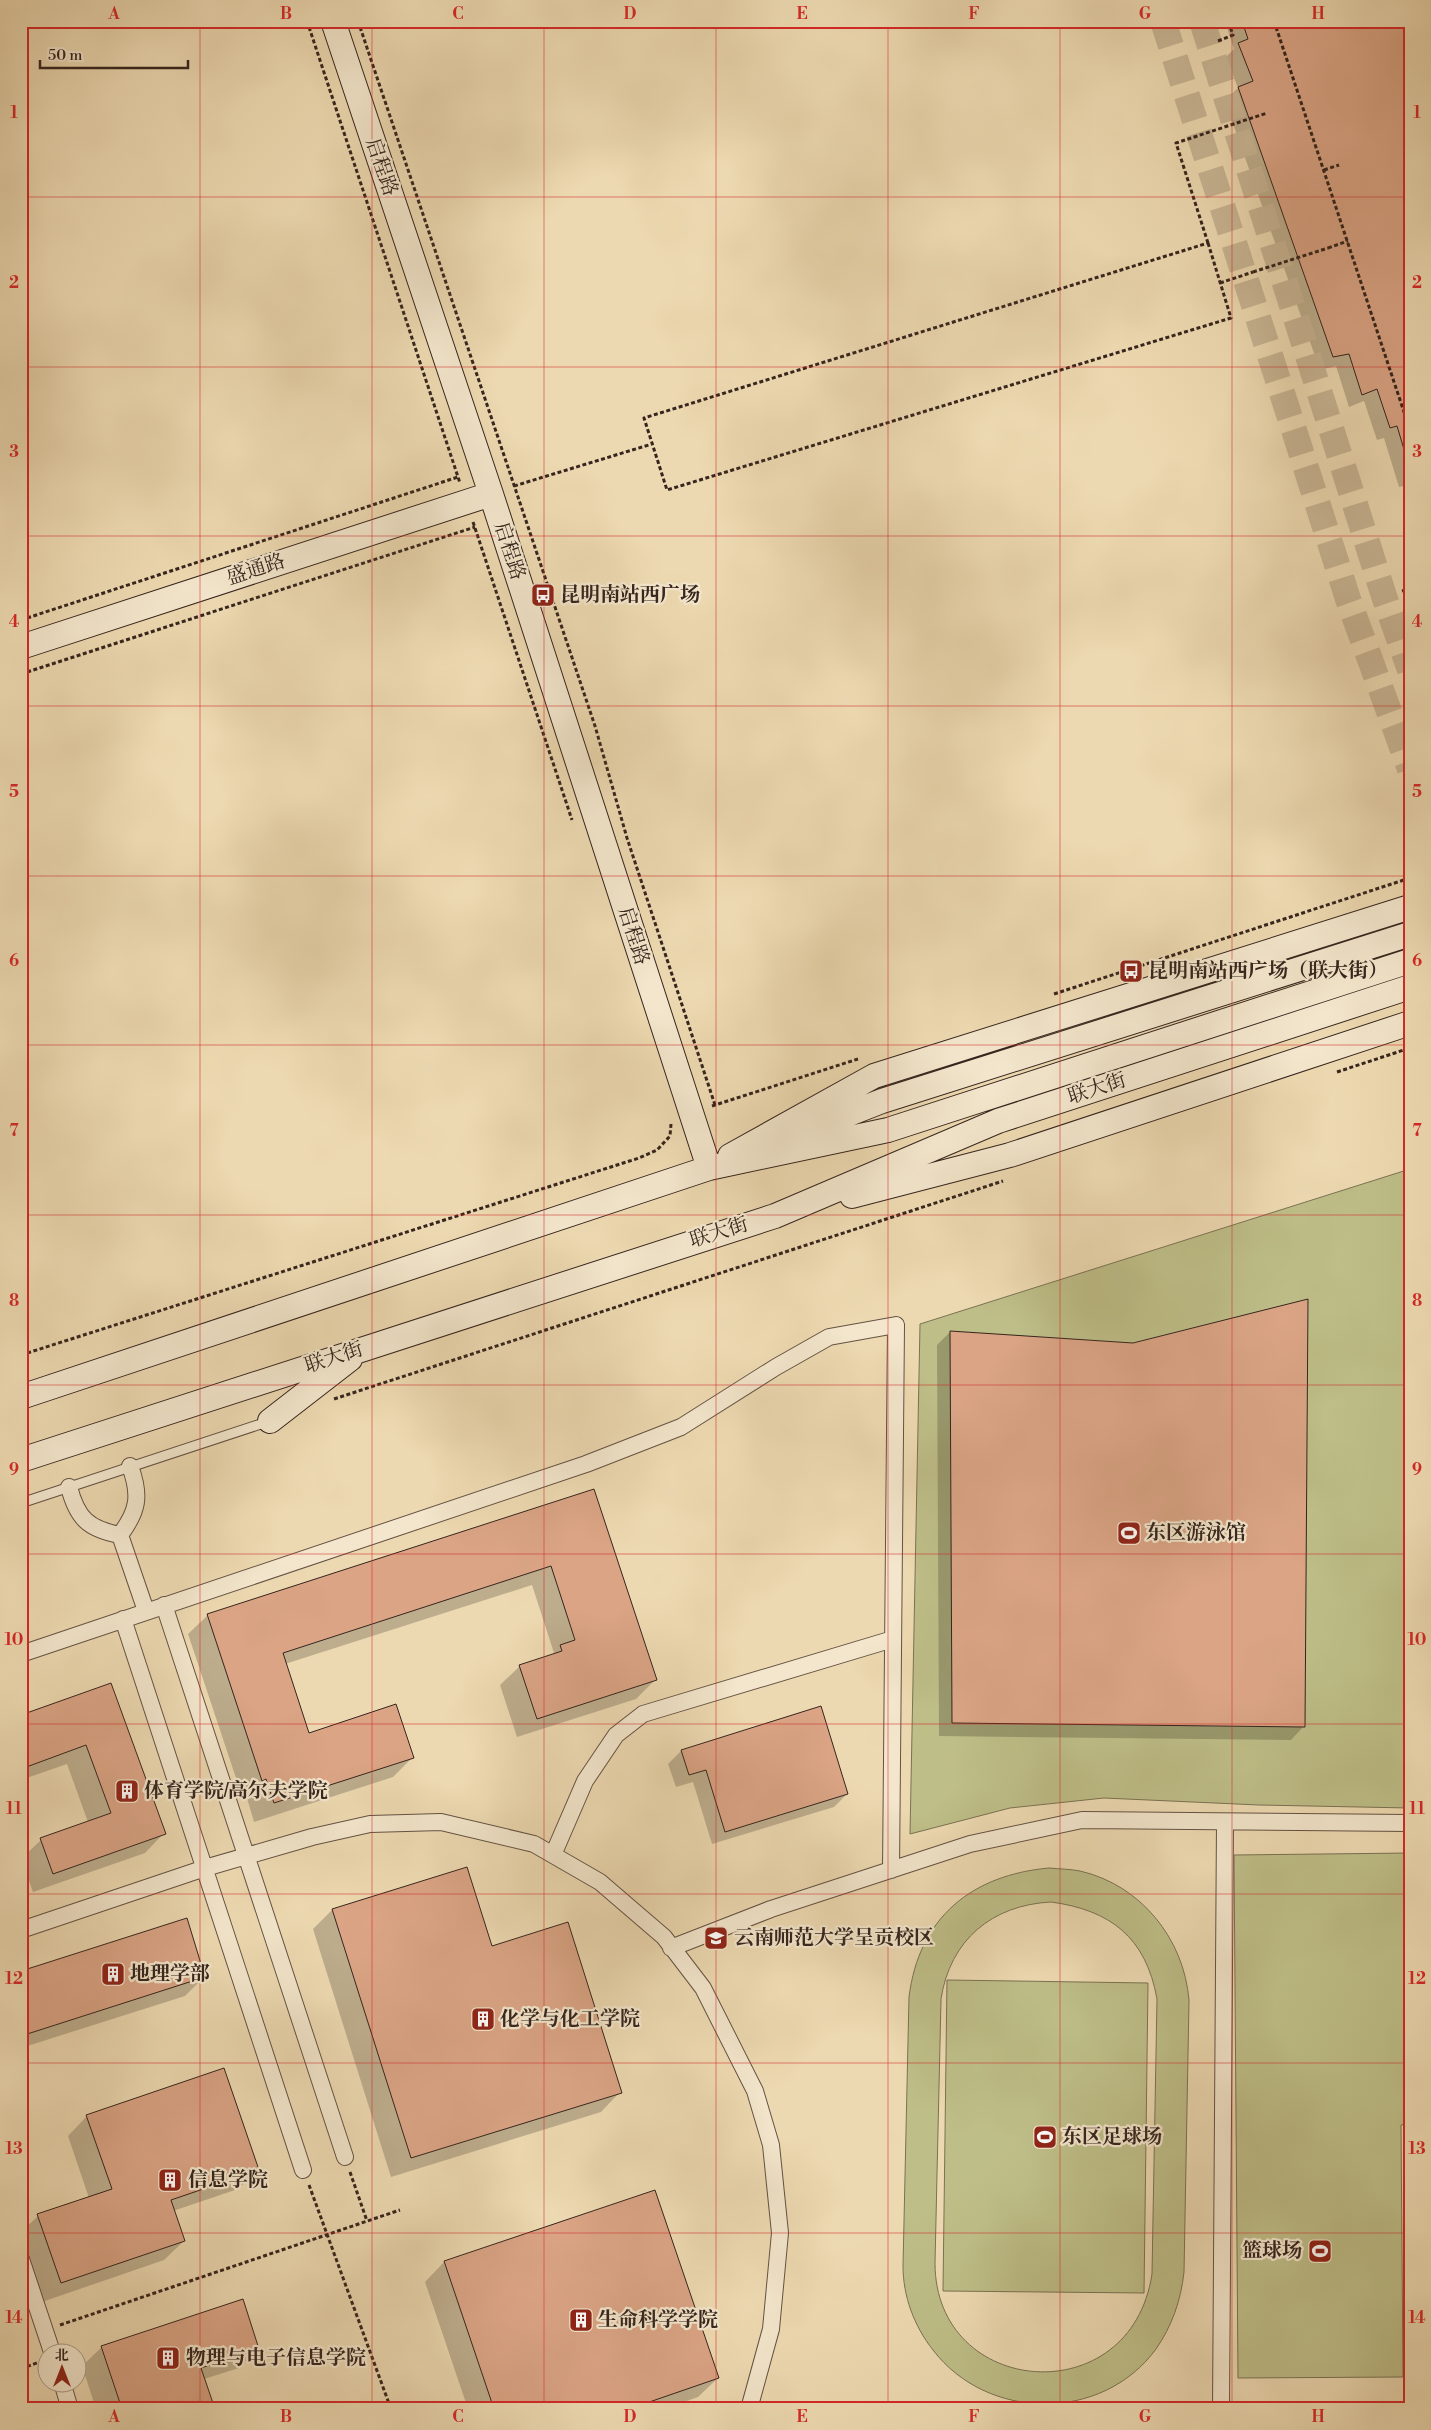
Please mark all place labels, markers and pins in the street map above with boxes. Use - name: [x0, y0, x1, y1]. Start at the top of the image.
- bus stop icon: 昆明南站西广场: [530, 582, 556, 608]
- place label: 昆明南站西广场: [560, 583, 700, 608]
- bus stop icon: 昆明南站西广场（联大街）: [1118, 958, 1144, 984]
- place label: 昆明南站西广场（联大街）: [1148, 959, 1388, 984]
- sports icon: 东区游泳馆: [1116, 1520, 1142, 1546]
- place label: 东区游泳馆: [1146, 1521, 1246, 1546]
- building icon: 体育学院/高尔夫学院: [114, 1778, 140, 1804]
- place label: 体育学院/高尔夫学院: [144, 1779, 328, 1804]
- school or university icon: 云南师范大学呈贡校区: [703, 1925, 729, 1951]
- place label: 云南师范大学呈贡校区: [734, 1926, 934, 1951]
- building icon: 地理学部: [100, 1961, 126, 1987]
- place label: 地理学部: [130, 1962, 210, 1987]
- building icon: 化学与化工学院: [470, 2006, 496, 2032]
- place label: 化学与化工学院: [500, 2007, 640, 2032]
- sports icon: 东区足球场: [1032, 2124, 1058, 2150]
- place label: 东区足球场: [1062, 2125, 1162, 2150]
- building icon: 信息学院: [157, 2167, 183, 2193]
- place label: 信息学院: [188, 2168, 268, 2193]
- sports icon: 篮球场: [1307, 2238, 1333, 2264]
- place label: 篮球场: [1242, 2239, 1302, 2264]
- building icon: 生命科学学院: [568, 2307, 594, 2333]
- place label: 生命科学学院: [598, 2308, 718, 2333]
- building icon: 物理与电子信息学院: [155, 2345, 181, 2371]
- place label: 物理与电子信息学院: [186, 2346, 366, 2371]

